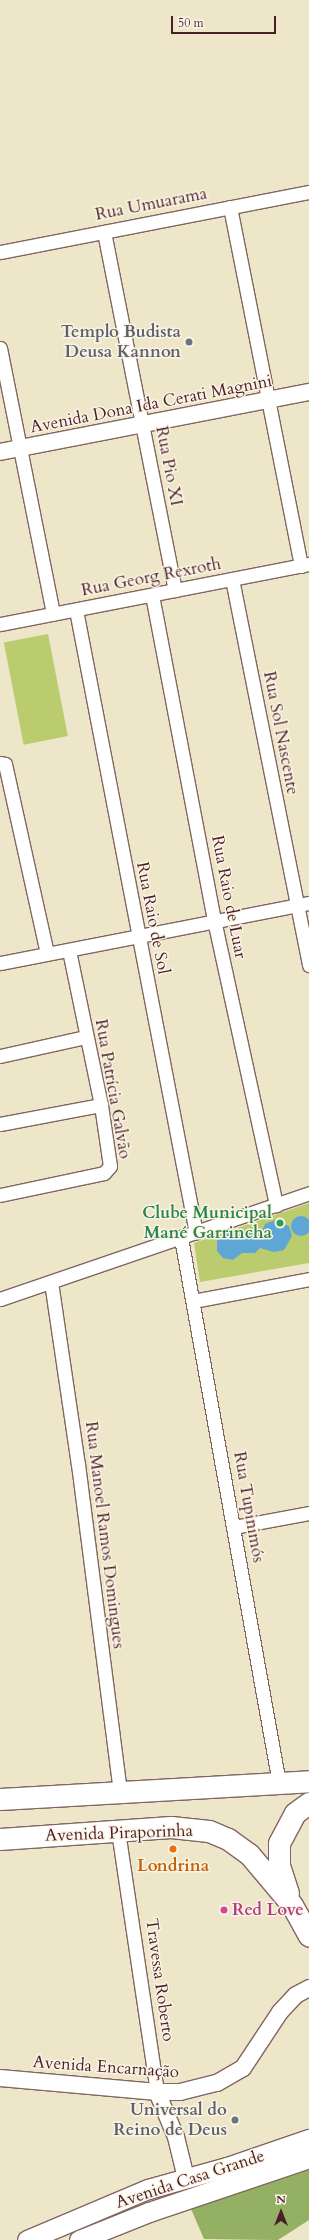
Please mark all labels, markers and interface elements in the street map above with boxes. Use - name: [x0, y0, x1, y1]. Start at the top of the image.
- scale bar: [173, 8, 278, 34]
- text: 50 m: [178, 15, 204, 31]
- street label: Rua Umuarama: [93, 183, 209, 225]
- place label: Templo Budista Deusa Kannon: [61, 322, 181, 362]
- marker: Templo Budista Deusa Kannon: [184, 337, 194, 347]
- street label: Avenida Dona Ida Cerati Magnini: [28, 371, 274, 437]
- street label: Rua Pio XI: [151, 424, 187, 508]
- street label: Rua Georg Rexroth: [80, 553, 222, 601]
- street label: Rua Sol Nascente: [259, 670, 303, 796]
- street label: Rua Raio de Luar: [207, 834, 251, 960]
- street label: Rua Raio de Sol: [132, 860, 174, 976]
- street label: Rua Patrícia Galvão: [91, 1018, 135, 1160]
- place label: Clube Municipal Mané Garrincha: [142, 1203, 272, 1243]
- marker: Clube Municipal Mané Garrincha: [275, 1218, 285, 1228]
- street label: Rua Manoel Ramos Domingues: [81, 1420, 129, 1650]
- street label: Rua Tupinimós: [229, 1450, 269, 1564]
- street label: Avenida Piraporinha: [45, 1820, 193, 1846]
- marker: Londrina: [168, 1844, 178, 1854]
- place label: Londrina: [137, 1856, 209, 1876]
- place label: Red Love: [232, 1900, 304, 1920]
- marker: Red Love: [219, 1905, 229, 1915]
- street label: Travessa Roberto: [141, 1917, 179, 2043]
- street label: Avenida Encarnação: [32, 2052, 180, 2082]
- place label: Universal do Reino de Deus: [113, 2100, 227, 2140]
- marker: Universal do Reino de Deus: [230, 2115, 240, 2125]
- street label: Avenida Casa Grande: [113, 2145, 267, 2213]
- north arrow: [261, 2192, 301, 2232]
- text: N: [276, 2192, 286, 2207]

